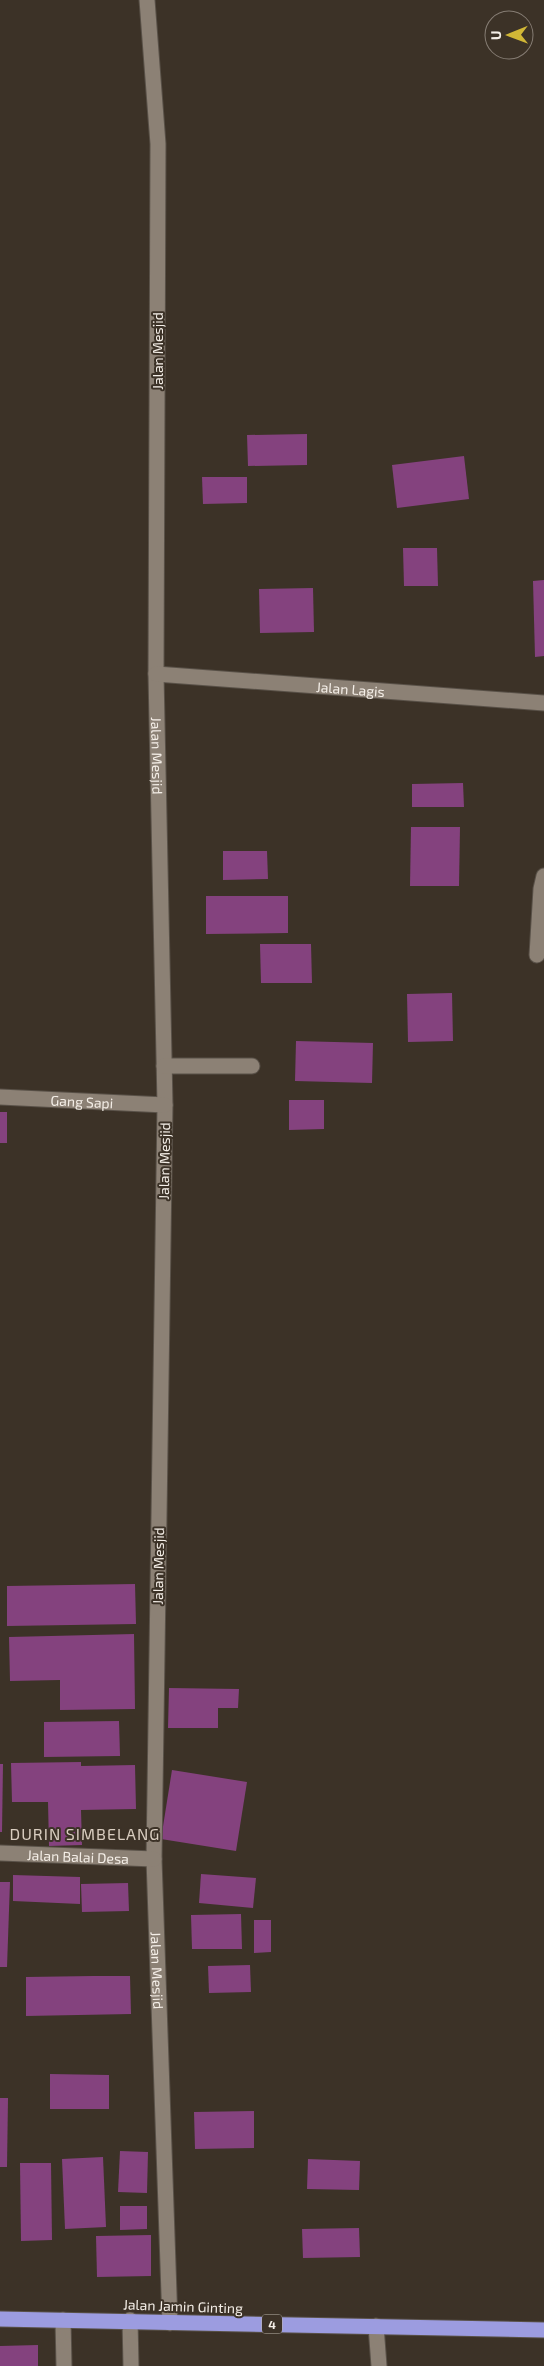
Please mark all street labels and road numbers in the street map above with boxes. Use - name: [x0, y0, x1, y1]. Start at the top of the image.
- street label: Jalan Mesjid: [149, 312, 166, 390]
- street label: Jalan Lagis: [315, 677, 385, 700]
- street label: Jalan Mesjid: [148, 717, 167, 794]
- street label: Gang Sapi: [50, 1091, 114, 1111]
- street label: Jalan Mesjid: [155, 1122, 173, 1200]
- street label: Jalan Mesjid: [149, 1527, 167, 1605]
- street label: Jalan Balai Desa: [27, 1846, 129, 1867]
- street label: Jalan Mesjid: [148, 1931, 168, 2009]
- street label: Jalan Jamin Ginting: [123, 2295, 243, 2317]
- road number: 4: [262, 2314, 282, 2334]

